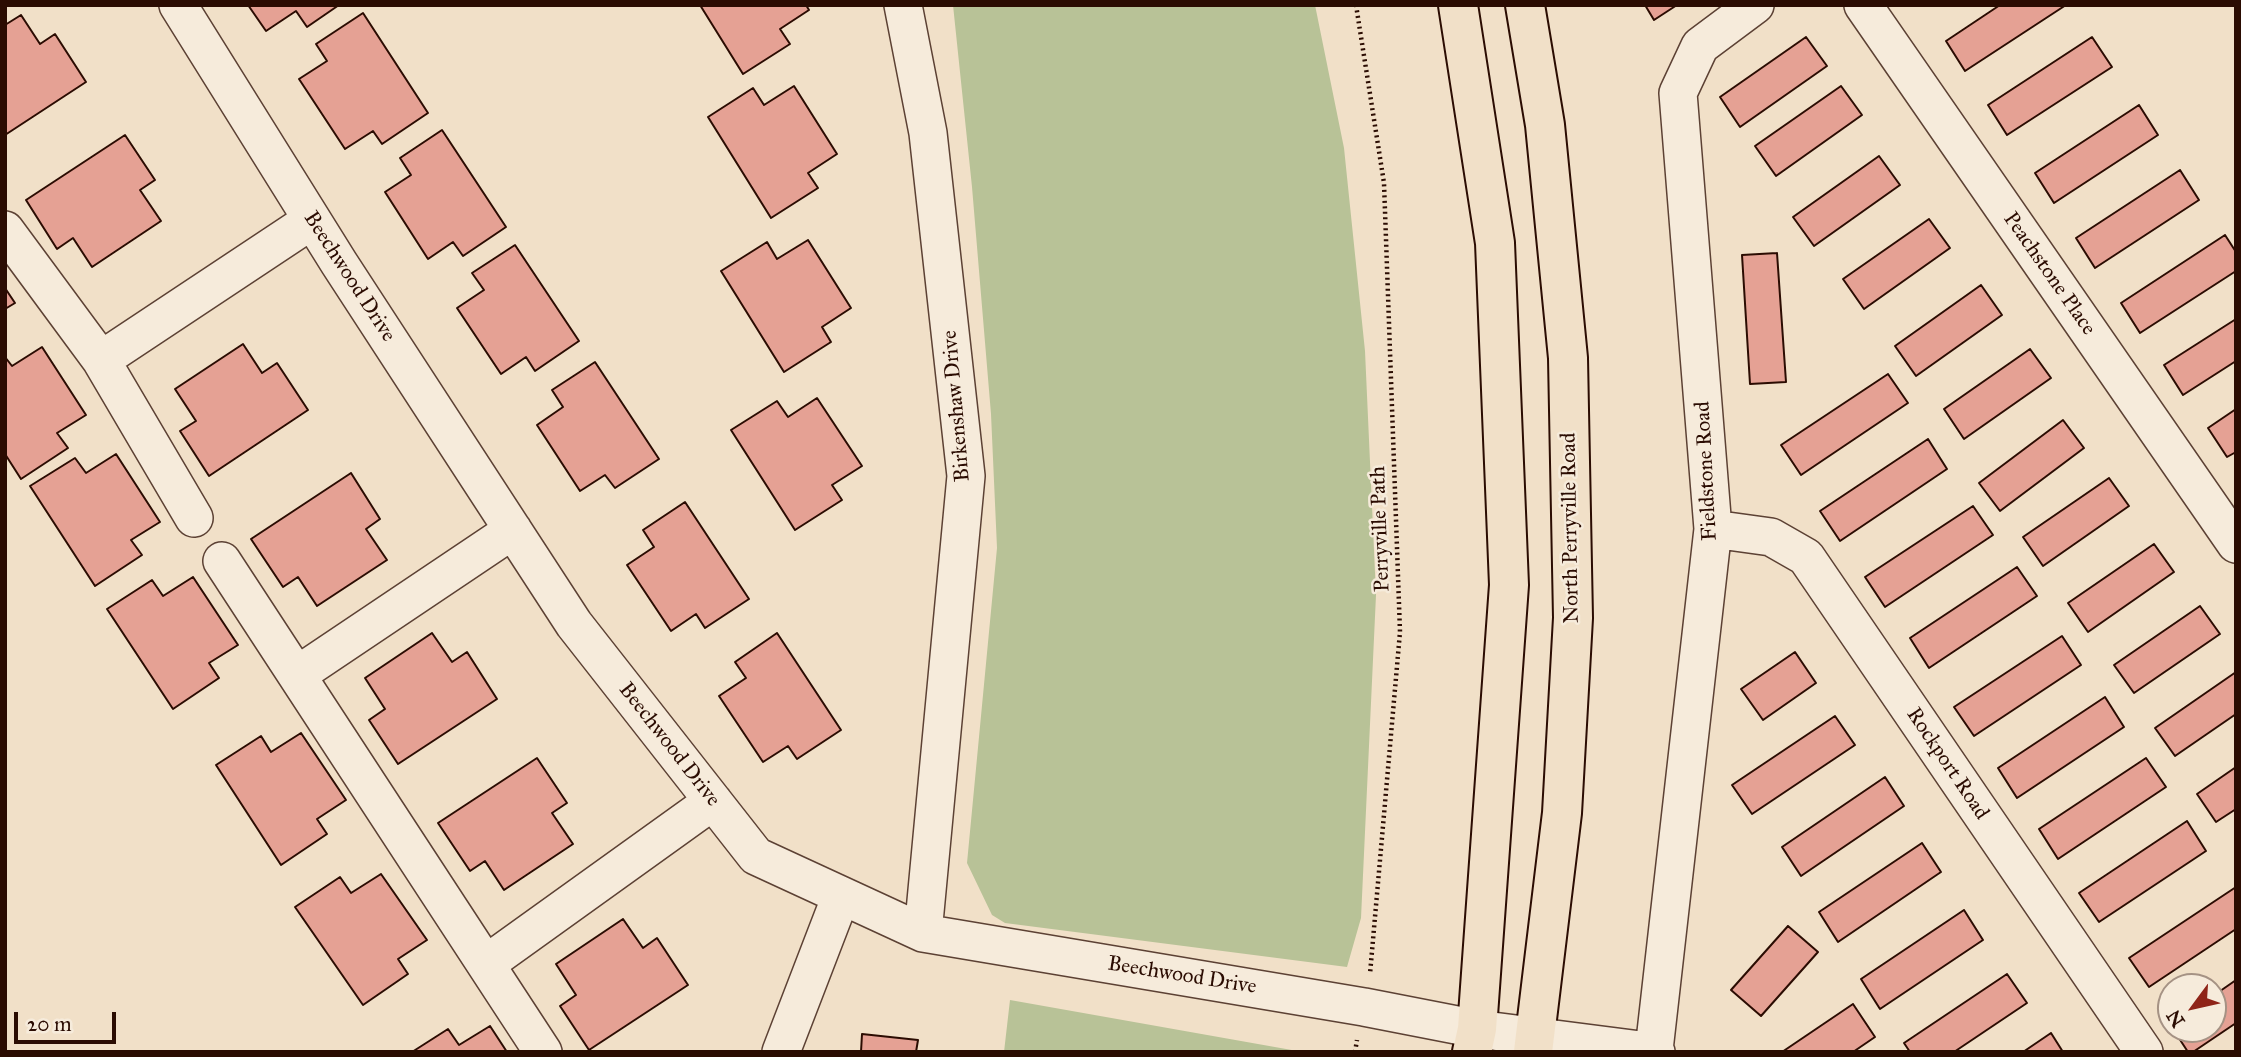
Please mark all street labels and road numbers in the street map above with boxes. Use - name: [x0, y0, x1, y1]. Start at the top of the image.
- street label: Beechwood Drive: [297, 207, 401, 347]
- street label: Peachstone Place: [1997, 208, 2101, 340]
- street label: Birkenshaw Drive: [938, 329, 976, 483]
- street label: Fieldstone Road: [1691, 401, 1723, 541]
- street label: North Perryville Road: [1557, 432, 1585, 624]
- street label: Perryville Path: [1366, 466, 1396, 592]
- street label: Beechwood Drive: [613, 678, 725, 812]
- street label: Rockport Road: [1900, 703, 1994, 825]
- street label: Beechwood Drive: [1106, 952, 1258, 1000]

